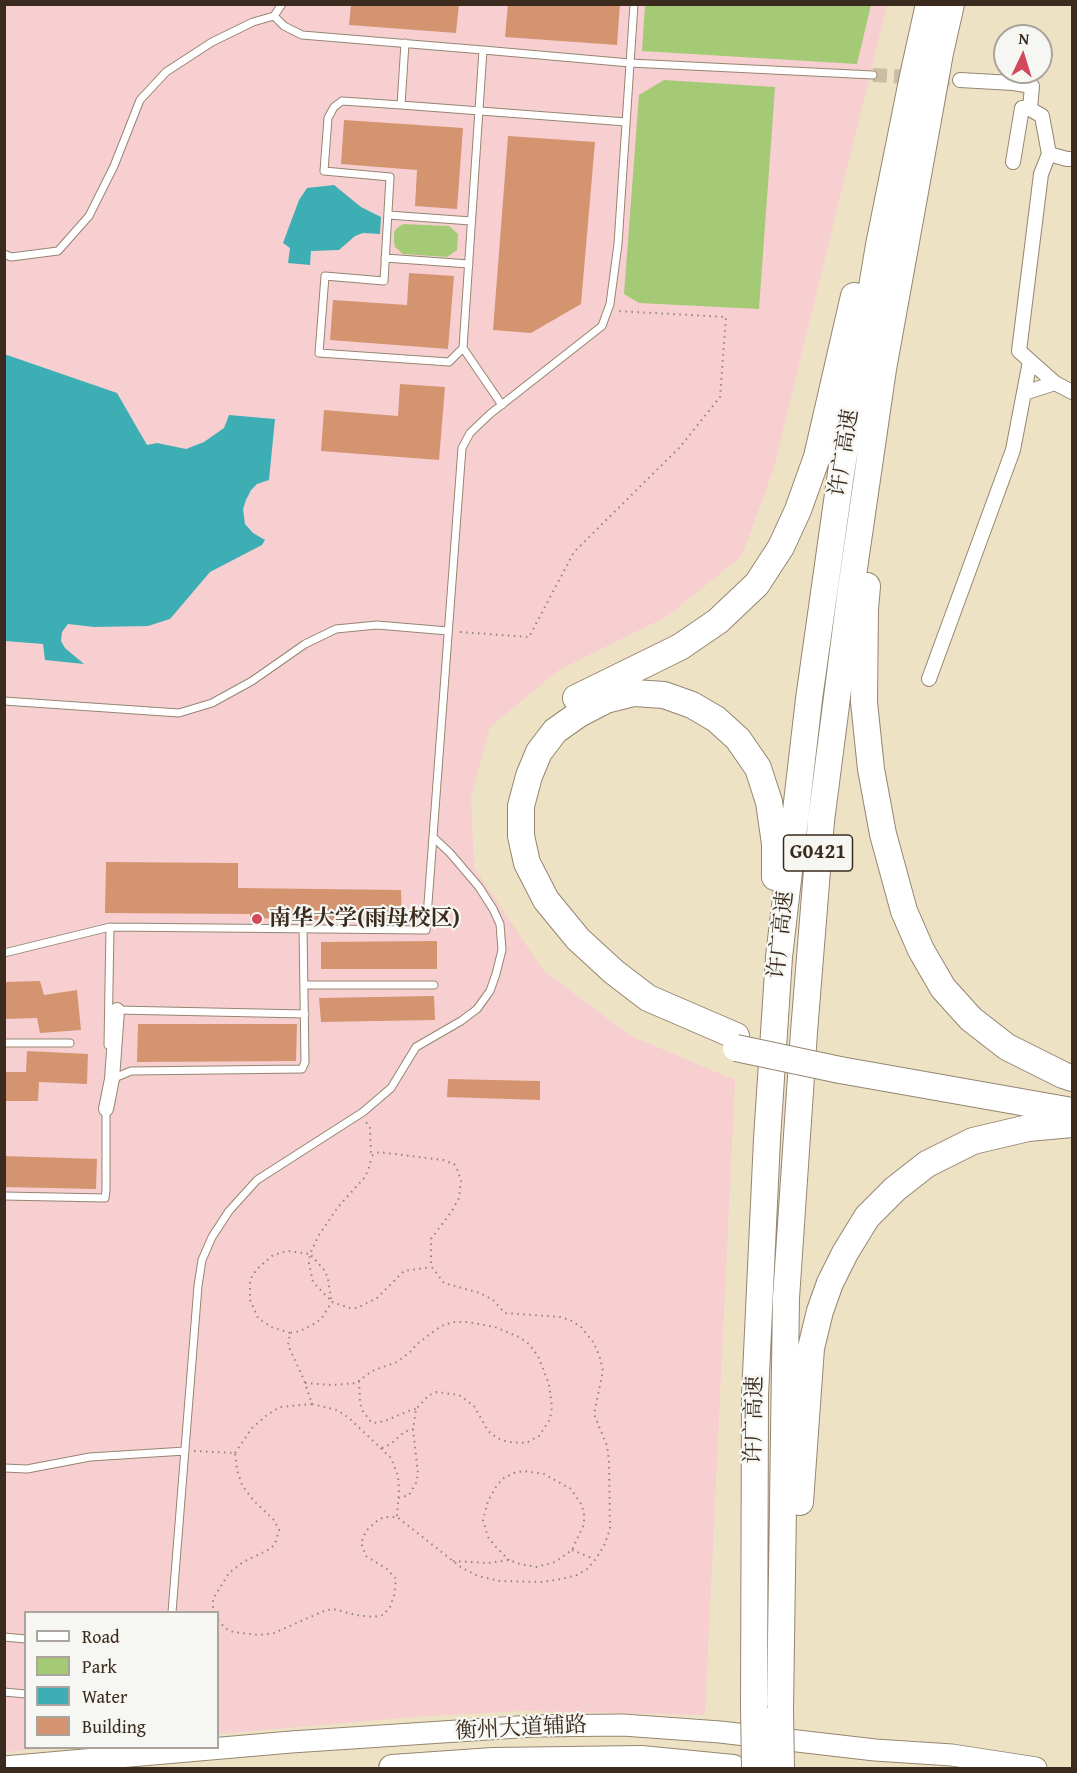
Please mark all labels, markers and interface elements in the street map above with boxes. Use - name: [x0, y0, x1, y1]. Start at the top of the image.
- north arrow: [993, 24, 1053, 84]
- text: N: [1018, 26, 1030, 50]
- street label: 许广高速: [825, 407, 865, 499]
- road number: G0421: [784, 835, 852, 871]
- street label: 许广高速: [764, 890, 800, 980]
- place label: 南华大学(雨母校区): [269, 906, 460, 932]
- marker: 南华大学(雨母校区): [250, 912, 264, 926]
- street label: 许广高速: [741, 1376, 769, 1464]
- legend: [24, 1611, 219, 1749]
- text: Road: [82, 1623, 120, 1650]
- text: Park: [82, 1653, 117, 1680]
- text: Water: [82, 1683, 127, 1710]
- street label: 衡州大道辅路: [454, 1712, 588, 1746]
- text: Building: [82, 1713, 146, 1740]

